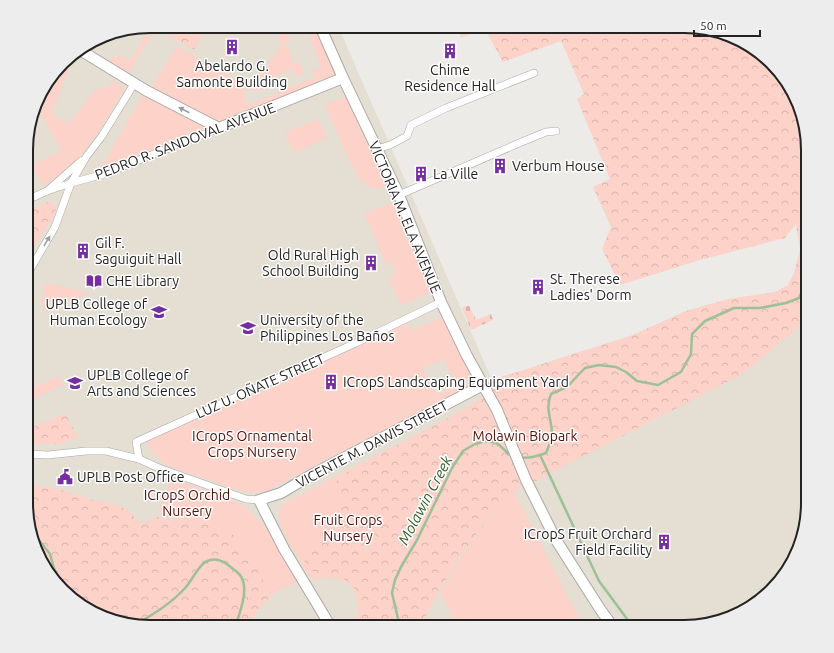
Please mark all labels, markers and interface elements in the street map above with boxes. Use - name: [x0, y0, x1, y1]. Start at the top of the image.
- scale bar: [694, 12, 760, 38]
- text: 50 m: [700, 19, 727, 32]
- building icon: Abelardo G. Samonte Building: [223, 38, 241, 56]
- building icon: Chime Residence Hall: [441, 42, 459, 60]
- place label: Abelardo G. Samonte Building: [177, 58, 287, 90]
- place label: Chime Residence Hall: [404, 62, 496, 94]
- street label: PEDRO R. SANDOVAL AVENUE: [93, 99, 277, 183]
- one-way arrow: [179, 107, 190, 114]
- street label: VICTORIA M. ELA AVENUE: [366, 139, 444, 295]
- building icon: Verbum House: [491, 157, 509, 175]
- place label: Verbum House: [512, 158, 605, 174]
- building icon: La Ville: [412, 165, 430, 183]
- place label: La Ville: [433, 166, 478, 182]
- one-way arrow: [43, 235, 50, 247]
- place label: Gil F. Saguiguit Hall: [95, 235, 182, 267]
- building icon: Gil F. Saguiguit Hall: [74, 242, 92, 260]
- place label: Old Rural High School Building: [262, 247, 359, 279]
- building icon: Old Rural High School Building: [362, 254, 380, 272]
- place label: St. Therese Ladies' Dorm: [550, 271, 632, 303]
- library icon: CHE Library: [85, 272, 103, 290]
- place label: CHE Library: [106, 273, 179, 289]
- building icon: St. Therese Ladies' Dorm: [529, 278, 547, 296]
- place label: UPLB College of Human Ecology: [46, 296, 148, 328]
- school or university icon: UPLB College of Human Ecology: [150, 303, 168, 321]
- place label: University of the Philippines Los Baños: [260, 312, 395, 344]
- school or university icon: University of the Philippines Los Baños: [239, 319, 257, 337]
- street label: LUZ U. OÑATE STREET: [193, 349, 327, 422]
- place label: UPLB College of Arts and Sciences: [87, 367, 196, 399]
- building icon: ICropS Landscaping Equipment Yard: [322, 373, 340, 391]
- school or university icon: UPLB College of Arts and Sciences: [66, 374, 84, 392]
- place label: ICropS Landscaping Equipment Yard: [343, 374, 569, 390]
- street label: VICENTE M. DAWIS STREET: [293, 397, 451, 491]
- park label: ICropS Ornamental Crops Nursery: [192, 428, 312, 460]
- park label: Molawin Biopark: [473, 428, 577, 444]
- water label: Molawin Creek: [394, 452, 456, 547]
- public building icon: UPLB Post Office: [56, 468, 74, 486]
- place label: UPLB Post Office: [77, 469, 184, 485]
- park label: ICropS Orchid Nursery: [144, 487, 230, 519]
- park label: Fruit Crops Nursery: [314, 512, 382, 544]
- place label: ICropS Fruit Orchard Field Facility: [524, 526, 652, 558]
- building icon: ICropS Fruit Orchard Field Facility: [655, 533, 673, 551]

